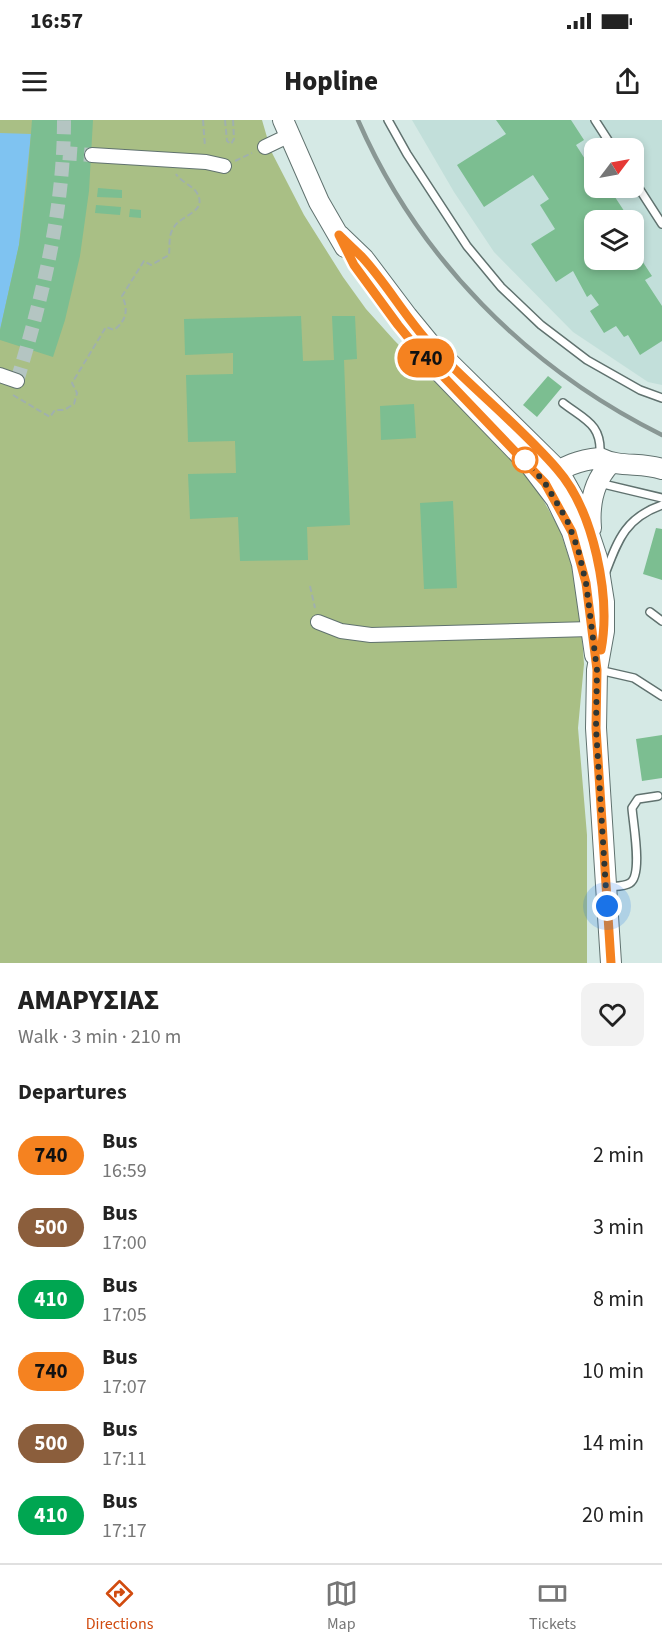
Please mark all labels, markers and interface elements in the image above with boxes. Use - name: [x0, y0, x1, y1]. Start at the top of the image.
- text: 16:57: [30, 5, 83, 37]
- text: Hopline: [284, 62, 378, 101]
- icon: menu: [18, 65, 51, 98]
- icon: share: [611, 65, 644, 98]
- north arrow: [584, 138, 644, 198]
- map controls: [584, 138, 644, 270]
- button: layers: [584, 210, 644, 270]
- line badge: 740: [392, 338, 460, 378]
- text: 740: [409, 343, 443, 373]
- unlabelled marker: [512, 447, 538, 473]
- your location: [592, 891, 622, 921]
- text: ΑΜΑΡΥΣΙΑΣ: [18, 980, 159, 1020]
- button: heart: [581, 983, 644, 1046]
- text: Walk · 3 min · 210 m: [18, 1023, 181, 1051]
- text: Departures: [18, 1076, 127, 1108]
- text: Bus: [102, 1125, 138, 1157]
- text: 2 min: [593, 1139, 644, 1171]
- text: 740: [34, 1140, 68, 1170]
- text: 16:59: [102, 1157, 147, 1185]
- text: Bus: [102, 1197, 138, 1229]
- text: 3 min: [593, 1211, 644, 1243]
- text: 500: [34, 1212, 68, 1242]
- text: 17:00: [102, 1229, 147, 1257]
- text: Bus: [102, 1269, 138, 1301]
- text: 8 min: [593, 1283, 644, 1315]
- text: 410: [34, 1284, 68, 1314]
- text: 17:05: [102, 1301, 147, 1329]
- text: Bus: [102, 1341, 138, 1373]
- text: 10 min: [582, 1355, 644, 1387]
- text: 740: [34, 1356, 68, 1386]
- text: 17:07: [102, 1373, 147, 1401]
- text: Bus: [102, 1413, 138, 1445]
- text: 14 min: [582, 1427, 644, 1459]
- text: 500: [34, 1428, 68, 1458]
- text: 17:11: [102, 1445, 147, 1473]
- text: Bus: [102, 1485, 138, 1517]
- text: 20 min: [582, 1499, 644, 1531]
- text: 410: [34, 1500, 68, 1530]
- text: 17:17: [102, 1517, 147, 1545]
- tab: Directions: [86, 1577, 153, 1635]
- tab: Map: [325, 1577, 358, 1635]
- tab: Tickets: [529, 1577, 576, 1635]

